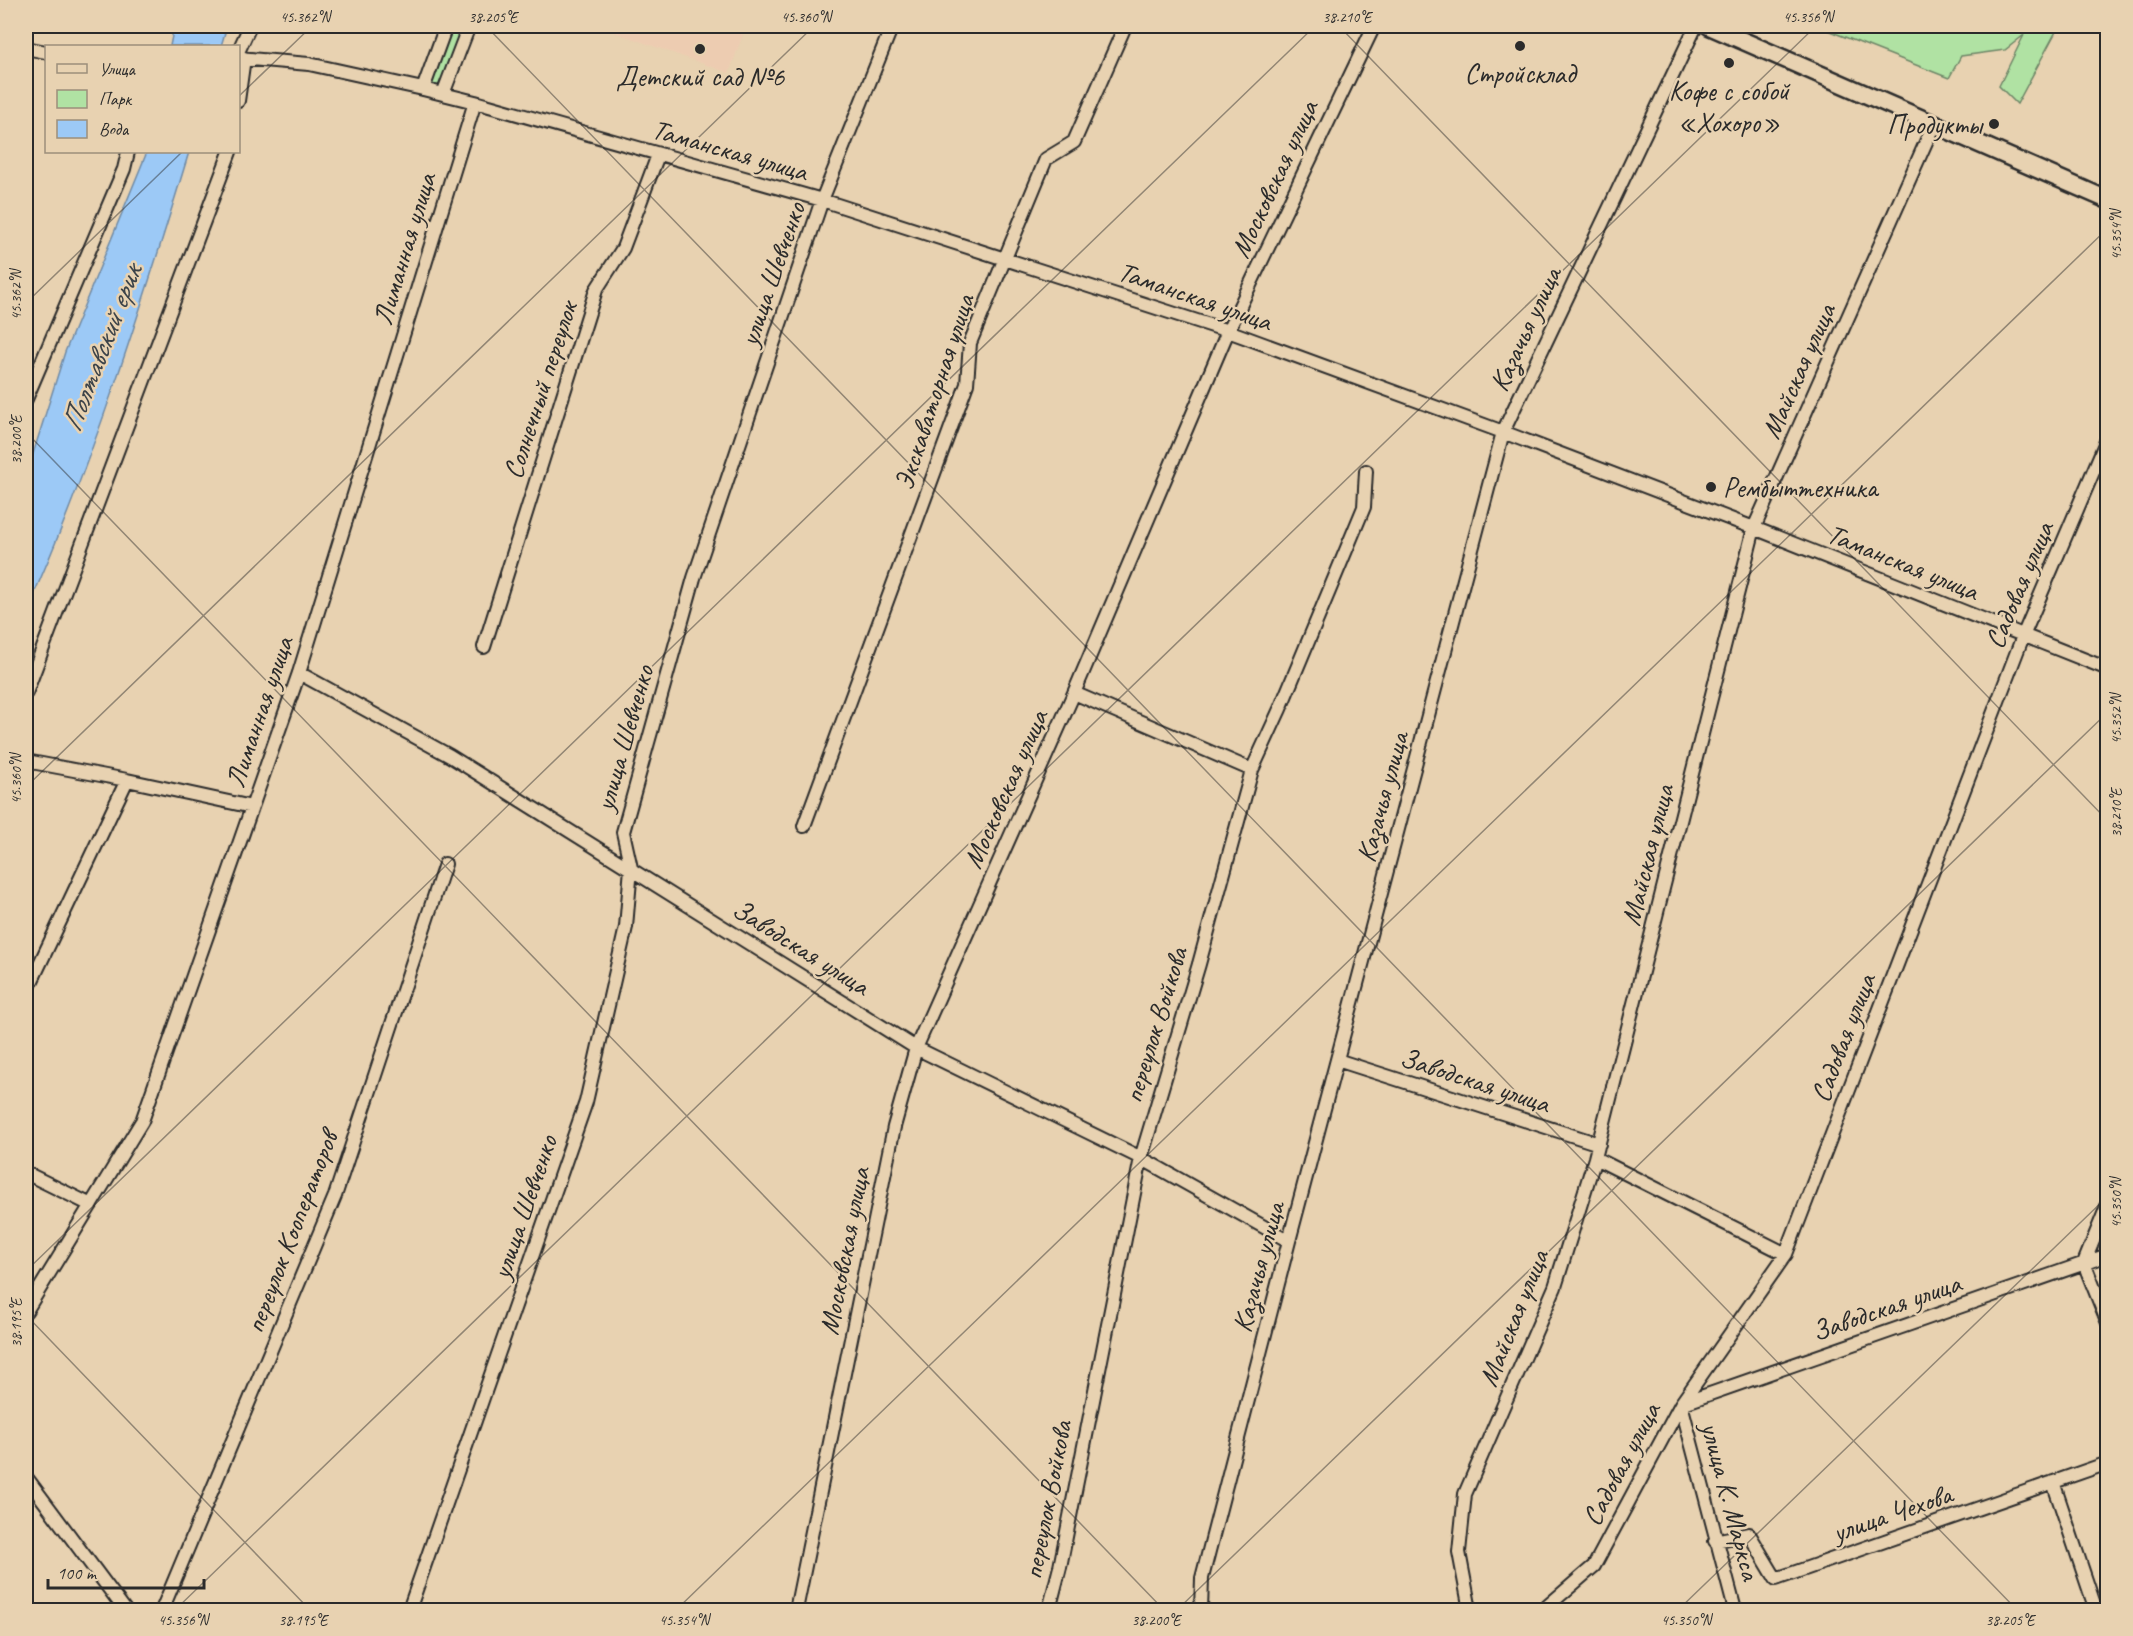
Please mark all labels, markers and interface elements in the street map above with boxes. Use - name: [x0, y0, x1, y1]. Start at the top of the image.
- text: 45.362°N: [280, 8, 333, 27]
- text: 38.205°E: [469, 8, 520, 27]
- text: 45.360°N: [781, 8, 834, 27]
- text: 38.210°E: [1323, 8, 1374, 27]
- text: 45.356°N: [1783, 8, 1836, 27]
- marker: Стройсклад: [1513, 39, 1527, 53]
- marker: Детский сад №6: [693, 42, 707, 56]
- legend: [45, 45, 240, 153]
- place label: Стройсклад: [1465, 56, 1579, 91]
- marker: Кофе с собой «Хохоро»: [1722, 56, 1736, 70]
- text: Улица: [99, 58, 136, 80]
- place label: Детский сад №6: [616, 59, 785, 94]
- place label: Кофе с собой «Хохоро»: [1669, 73, 1790, 140]
- text: Парк: [99, 88, 133, 110]
- street label: Московская улица: [1222, 93, 1326, 263]
- place label: Продукты: [1887, 107, 1984, 142]
- street label: Таманская улица: [648, 111, 813, 189]
- marker: Продукты: [1987, 117, 2001, 131]
- text: Вода: [99, 118, 130, 140]
- street label: Лиманная улица: [364, 167, 444, 329]
- street label: улица Шевченко: [730, 196, 814, 352]
- text: 45.354°N: [2107, 207, 2126, 260]
- street label: Таманская улица: [1114, 253, 1278, 339]
- water label: Полтавский ерик: [52, 255, 152, 437]
- street label: Казачья улица: [1481, 259, 1571, 397]
- text: 45.362°N: [7, 267, 26, 320]
- street label: Экскаваторная улица: [886, 288, 983, 494]
- street label: Солнечный переулок: [495, 295, 586, 483]
- street label: Майская улица: [1753, 297, 1844, 444]
- text: 38.200°E: [7, 413, 26, 464]
- place label: Рембыттехника: [1723, 470, 1880, 505]
- marker: Рембыттехника: [1704, 480, 1718, 494]
- street label: Садовая улица: [1977, 515, 2062, 654]
- street label: Таманская улица: [1822, 516, 1985, 609]
- street label: Лиманная улица: [217, 631, 302, 792]
- street label: улица Шевченко: [586, 659, 662, 817]
- text: 45.352°N: [2107, 691, 2126, 744]
- street label: Московская улица: [955, 703, 1056, 874]
- street label: Казачья улица: [1348, 726, 1418, 866]
- text: 45.360°N: [7, 751, 26, 804]
- street label: Майская улица: [1613, 779, 1682, 929]
- text: 38.210°E: [2107, 786, 2126, 837]
- street label: Заводская улица: [726, 891, 878, 1004]
- street label: переулок Войкова: [1115, 942, 1196, 1107]
- street label: Садовая улица: [1803, 967, 1884, 1107]
- street label: Заводская улица: [1396, 1039, 1556, 1121]
- street label: переулок Кооператоров: [236, 1121, 347, 1338]
- street label: улица Шевченко: [482, 1129, 566, 1285]
- street label: Московская улица: [811, 1163, 878, 1338]
- text: 45.350°N: [2107, 1175, 2126, 1228]
- street label: Казачья улица: [1224, 1196, 1294, 1336]
- street label: Майская улица: [1470, 1243, 1557, 1391]
- street label: Заводская улица: [1807, 1265, 1967, 1349]
- text: 38.195°E: [7, 1296, 26, 1347]
- street label: Садовая улица: [1574, 1395, 1669, 1532]
- street label: переулок Войкова: [1015, 1416, 1080, 1582]
- street label: улица К. Маркса: [1693, 1416, 1769, 1585]
- street label: улица Чехова: [1826, 1475, 1959, 1550]
- scale bar: [48, 1552, 204, 1590]
- text: 100 m: [57, 1562, 98, 1584]
- text: 45.356°N: [158, 1611, 211, 1630]
- text: 38.195°E: [279, 1611, 330, 1630]
- text: 45.354°N: [659, 1611, 712, 1630]
- text: 38.200°E: [1132, 1611, 1183, 1630]
- text: 45.350°N: [1661, 1611, 1714, 1630]
- text: 38.205°E: [1986, 1611, 2037, 1630]

